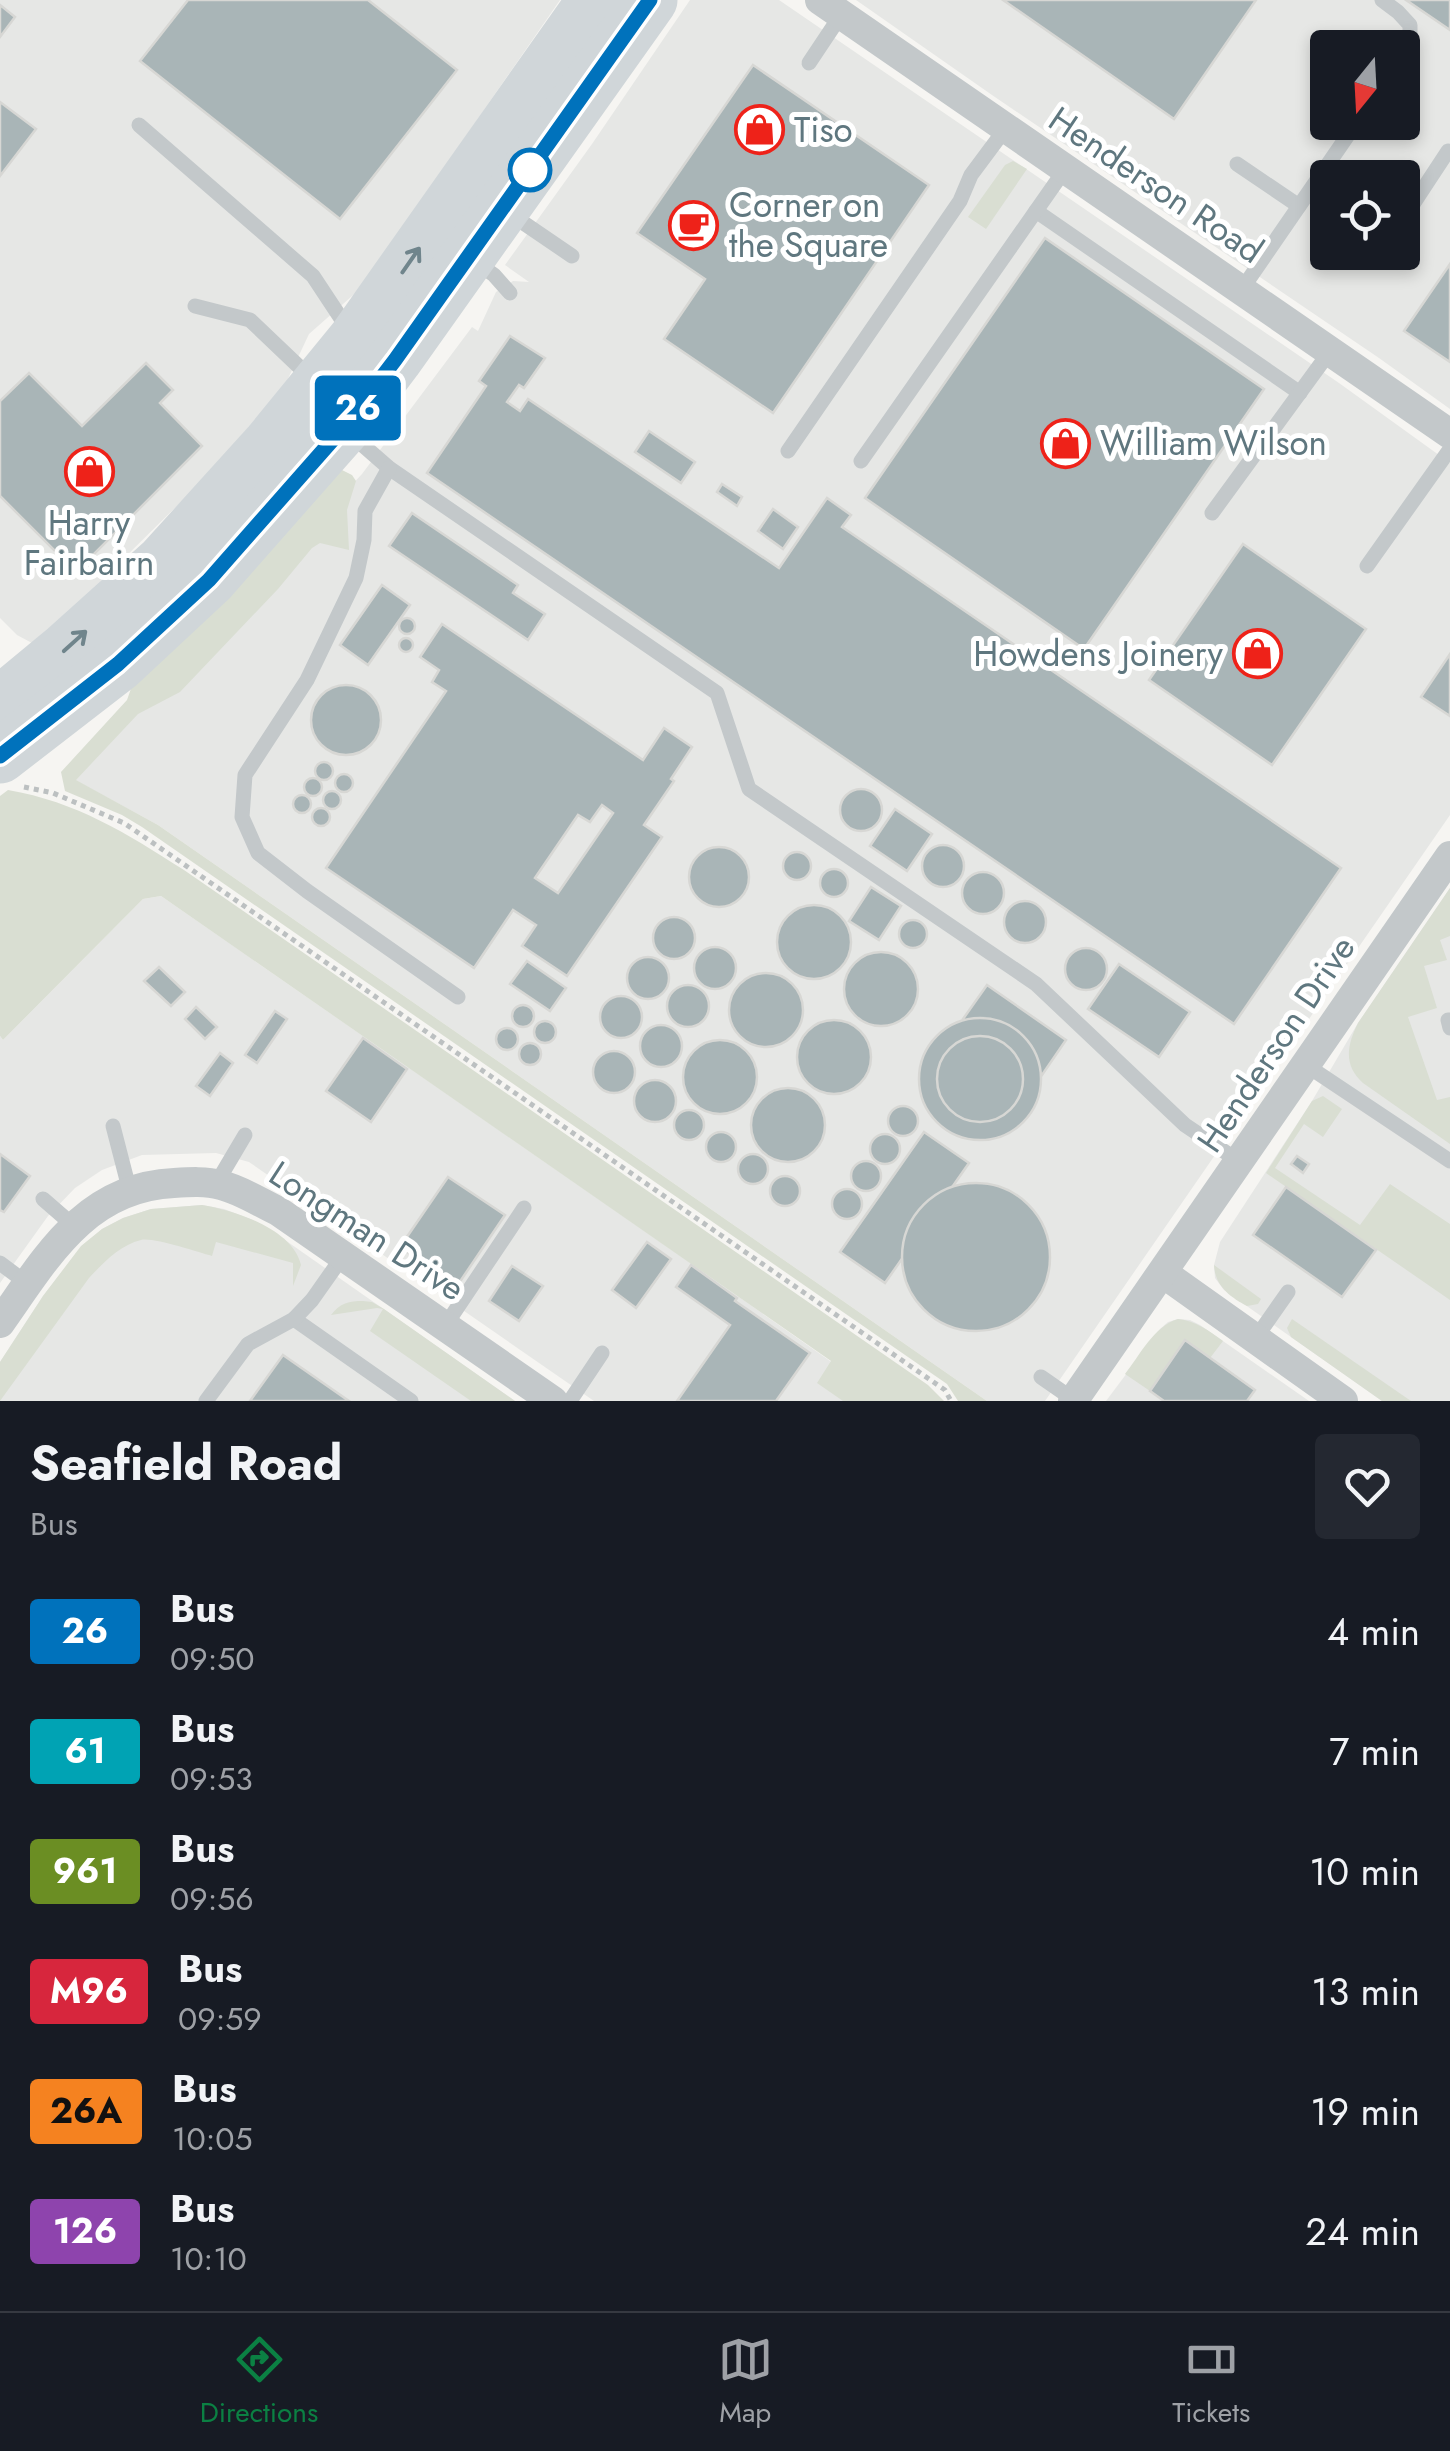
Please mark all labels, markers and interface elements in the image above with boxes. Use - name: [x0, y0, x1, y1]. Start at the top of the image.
- north arrow: [1310, 30, 1420, 140]
- map controls: [1310, 30, 1420, 270]
- street label: Henderson Road: [1039, 95, 1273, 275]
- shop icon: Tiso: [733, 104, 785, 156]
- place label: Tiso: [794, 105, 853, 155]
- unlabelled marker: [509, 149, 551, 191]
- button: locate: [1310, 160, 1420, 270]
- place label: Corner on the Square: [729, 180, 888, 270]
- cafe icon: Corner on the Square: [668, 199, 720, 251]
- one-way arrow: [400, 247, 421, 274]
- line badge: 26: [313, 376, 403, 440]
- text: 26: [335, 383, 381, 433]
- shop icon: William Wilson: [1039, 417, 1091, 469]
- place label: William Wilson: [1100, 418, 1327, 468]
- shop icon: Harry Fairbairn: [63, 445, 115, 497]
- place label: Harry Fairbairn: [24, 498, 154, 588]
- shop icon: Howdens Joinery: [1232, 628, 1284, 680]
- place label: Howdens Joinery: [973, 629, 1224, 679]
- one-way arrow: [62, 630, 87, 653]
- street label: Henderson Drive: [1185, 926, 1367, 1162]
- street label: Longman Drive: [259, 1149, 475, 1313]
- text: Seafield Road: [30, 1429, 342, 1498]
- button: heart: [1315, 1434, 1420, 1539]
- text: Bus: [30, 1501, 78, 1547]
- text: Bus: [170, 1581, 234, 1636]
- text: 4 min: [1327, 1604, 1420, 1659]
- text: 26: [62, 1606, 108, 1656]
- text: 09:50: [170, 1636, 254, 1682]
- text: Bus: [170, 1701, 234, 1756]
- text: 7 min: [1329, 1724, 1420, 1779]
- text: 61: [64, 1726, 106, 1776]
- text: 09:53: [170, 1756, 253, 1802]
- text: Bus: [170, 1821, 234, 1876]
- text: 10 min: [1309, 1844, 1420, 1899]
- text: 961: [53, 1846, 117, 1896]
- text: 09:56: [170, 1876, 254, 1922]
- text: Bus: [178, 1941, 242, 1996]
- text: 13 min: [1311, 1964, 1420, 2019]
- text: M96: [50, 1966, 128, 2016]
- text: 09:59: [178, 1996, 262, 2042]
- text: Bus: [172, 2061, 237, 2116]
- text: 19 min: [1310, 2084, 1420, 2139]
- text: 26A: [50, 2086, 122, 2136]
- text: 10:05: [172, 2116, 253, 2162]
- text: Bus: [170, 2181, 234, 2236]
- text: 24 min: [1305, 2204, 1420, 2259]
- text: 126: [53, 2206, 117, 2256]
- text: 10:10: [170, 2236, 247, 2282]
- tab: Directions: [200, 2332, 318, 2433]
- tab: Map: [718, 2332, 773, 2433]
- tab: Tickets: [1172, 2332, 1250, 2433]

